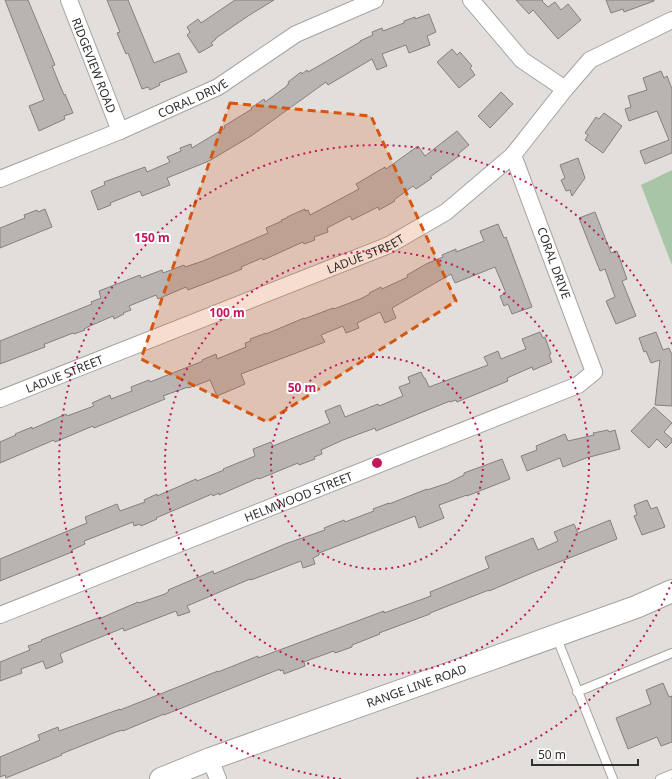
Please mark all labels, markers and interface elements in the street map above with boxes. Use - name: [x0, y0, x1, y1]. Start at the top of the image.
- street label: RIDGEVIEW ROAD: [68, 15, 121, 116]
- street label: CORAL DRIVE: [155, 74, 231, 122]
- street label: CORAL DRIVE: [533, 225, 575, 301]
- text: 150 m: [134, 229, 170, 246]
- street label: LADUE STREET: [324, 230, 407, 277]
- text: 100 m: [209, 304, 245, 321]
- street label: LADUE STREET: [23, 350, 106, 397]
- text: 50 m: [288, 379, 316, 396]
- centre of rings: [370, 456, 384, 470]
- street label: HELMWOOD STREET: [242, 467, 355, 526]
- street label: RANGE LINE ROAD: [364, 660, 469, 711]
- scale bar: [532, 741, 638, 767]
- text: 50 m: [538, 746, 566, 763]

